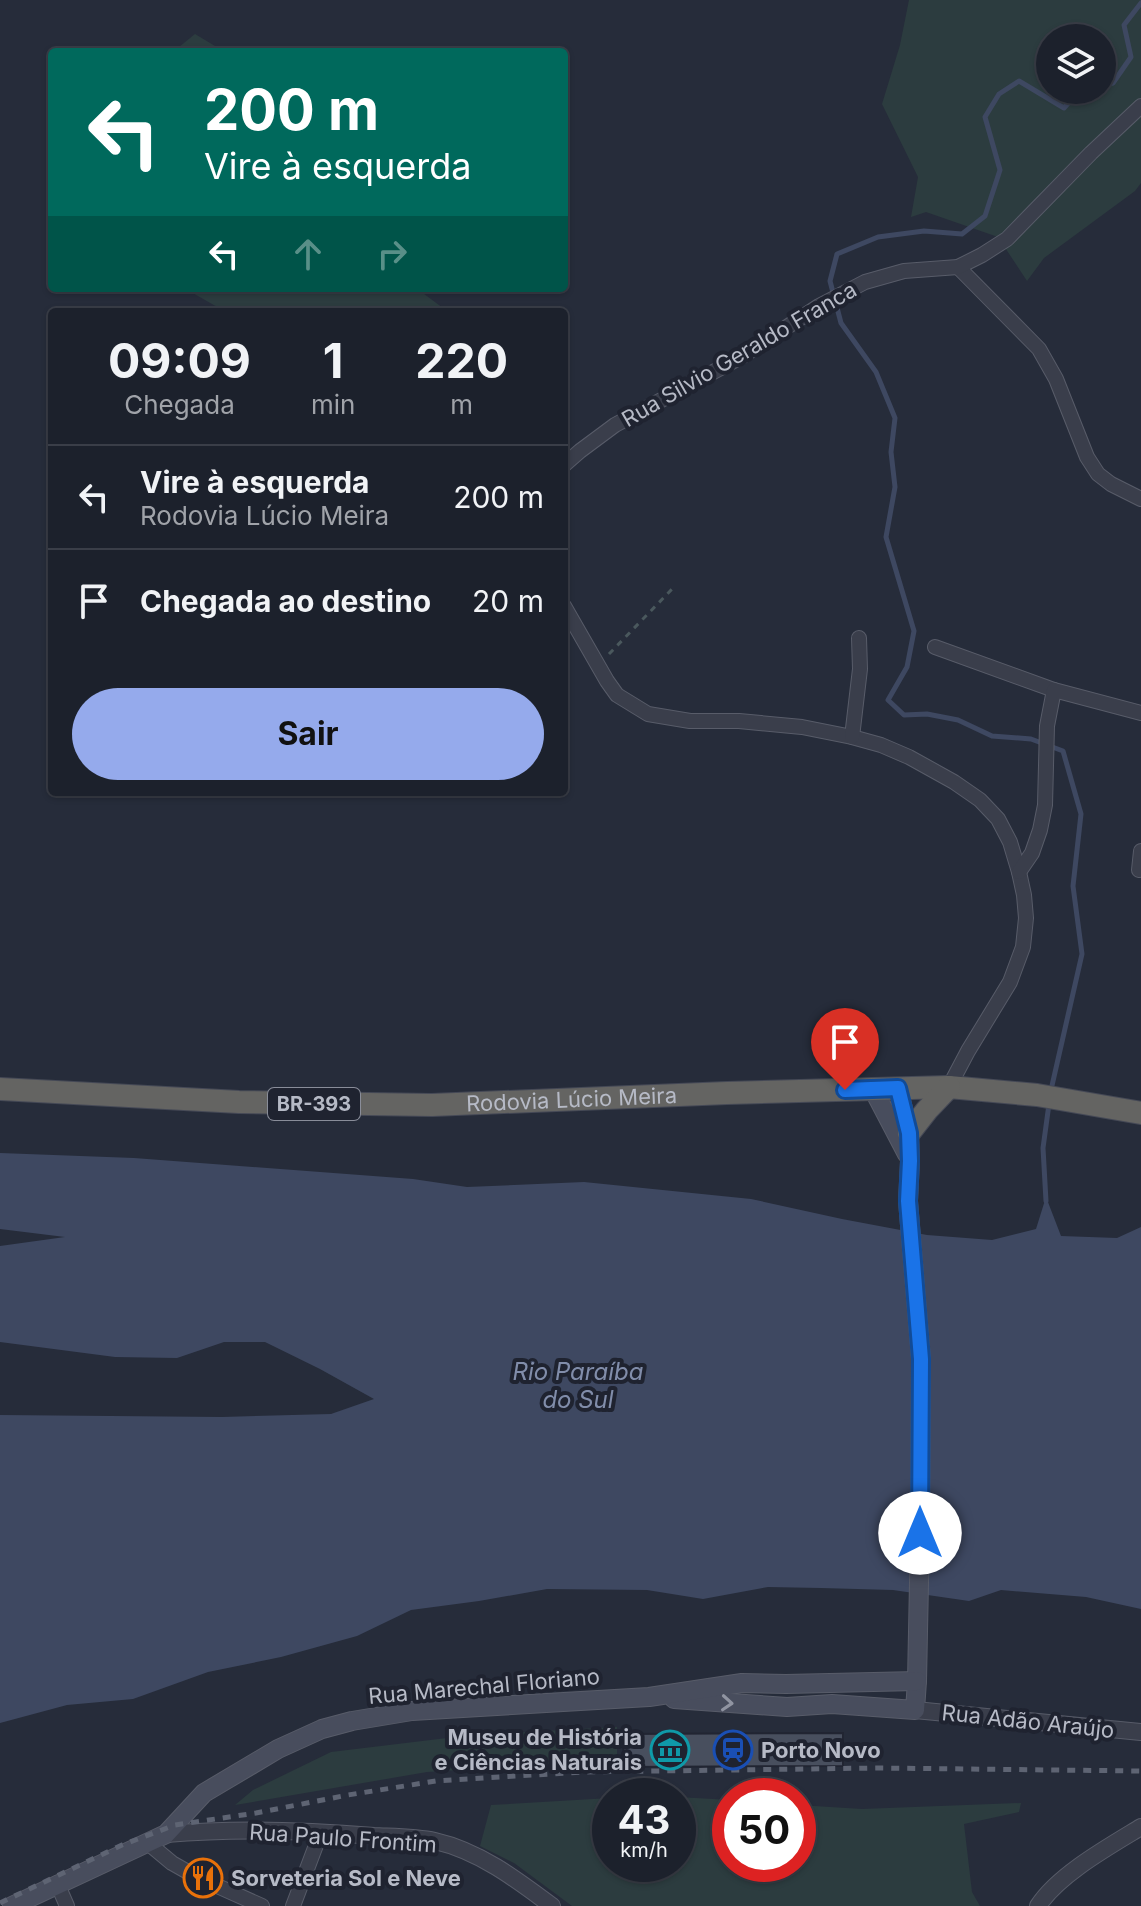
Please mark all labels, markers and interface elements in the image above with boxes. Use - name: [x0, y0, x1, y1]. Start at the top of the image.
- map controls: [1036, 24, 1116, 104]
- button: layers: [1036, 24, 1116, 104]
- text: 200 m: [204, 76, 379, 144]
- icon: left: [72, 80, 176, 184]
- text: Vire à esquerda: [204, 144, 472, 188]
- icon: left: [202, 232, 246, 276]
- icon: ahead: [286, 232, 330, 276]
- icon: right: [370, 232, 414, 276]
- street label: Rua Silvio Geraldo Franca: [617, 276, 861, 432]
- text: 09:09: [108, 331, 251, 390]
- text: 1: [323, 331, 343, 390]
- text: 220: [415, 331, 508, 390]
- text: Chegada: [124, 389, 235, 420]
- text: min: [311, 389, 355, 420]
- text: m: [450, 389, 473, 420]
- text: Vire à esquerda: [140, 464, 369, 500]
- icon: left: [72, 475, 116, 519]
- text: 200 m: [453, 479, 544, 515]
- text: Rodovia Lúcio Meira: [140, 500, 389, 531]
- icon: arrive: [72, 579, 116, 623]
- text: Chegada ao destino: [140, 583, 431, 619]
- text: 20 m: [472, 583, 544, 619]
- button: Sair: [72, 688, 544, 780]
- pin: [811, 1008, 879, 1090]
- icon: arrive: [823, 1020, 867, 1064]
- street label: Rodovia Lúcio Meira: [466, 1082, 677, 1117]
- road number: BR-393: [268, 1088, 360, 1120]
- water label: Rio Paraíba do Sul: [513, 1357, 644, 1414]
- position arrow: [878, 1491, 962, 1575]
- street label: Rua Marechal Floriano: [367, 1663, 601, 1709]
- one-way arrow: [721, 1695, 734, 1712]
- street label: Rua Adão Araújo: [940, 1699, 1116, 1743]
- place label: Museu de História e Ciências Naturais: [434, 1724, 642, 1775]
- museum icon: Museu de História e Ciências Naturais: [649, 1729, 691, 1771]
- station icon: Porto Novo: [712, 1729, 754, 1771]
- place label: Porto Novo: [761, 1737, 881, 1763]
- speed limit sign: 50: [712, 1778, 816, 1882]
- text: 43: [618, 1795, 670, 1844]
- street label: Rua Paulo Frontim: [248, 1818, 438, 1858]
- text: km/h: [620, 1838, 668, 1862]
- restaurant icon: Sorveteria Sol e Neve: [182, 1857, 224, 1899]
- place label: Sorveteria Sol e Neve: [231, 1865, 461, 1891]

